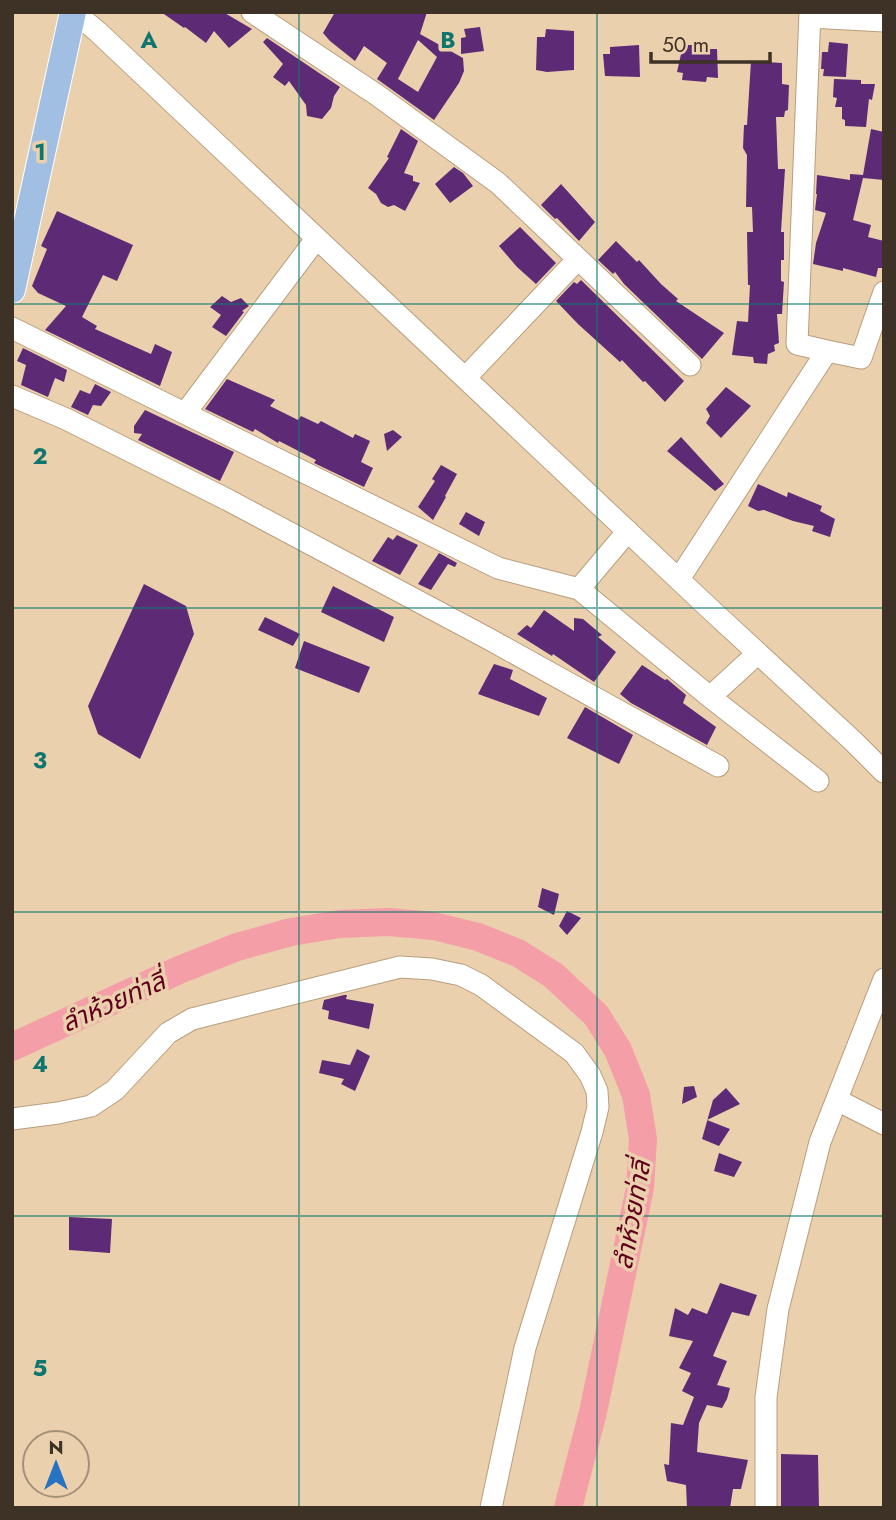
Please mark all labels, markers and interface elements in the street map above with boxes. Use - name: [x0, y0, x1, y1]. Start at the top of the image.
- scale bar: [651, 21, 770, 65]
- text: A: [140, 23, 158, 57]
- text: B: [440, 23, 456, 57]
- text: 50 m: [662, 30, 709, 60]
- text: 1: [34, 135, 46, 169]
- text: 2: [32, 439, 48, 473]
- text: 3: [33, 743, 47, 777]
- water label: ลำห้วยท่าลี่: [55, 960, 175, 1042]
- text: 4: [32, 1047, 48, 1081]
- water label: ลำห้วยท่าลี่: [604, 1153, 661, 1273]
- text: 5: [33, 1351, 47, 1385]
- north arrow: [21, 1429, 91, 1499]
- text: N: [48, 1434, 64, 1461]

